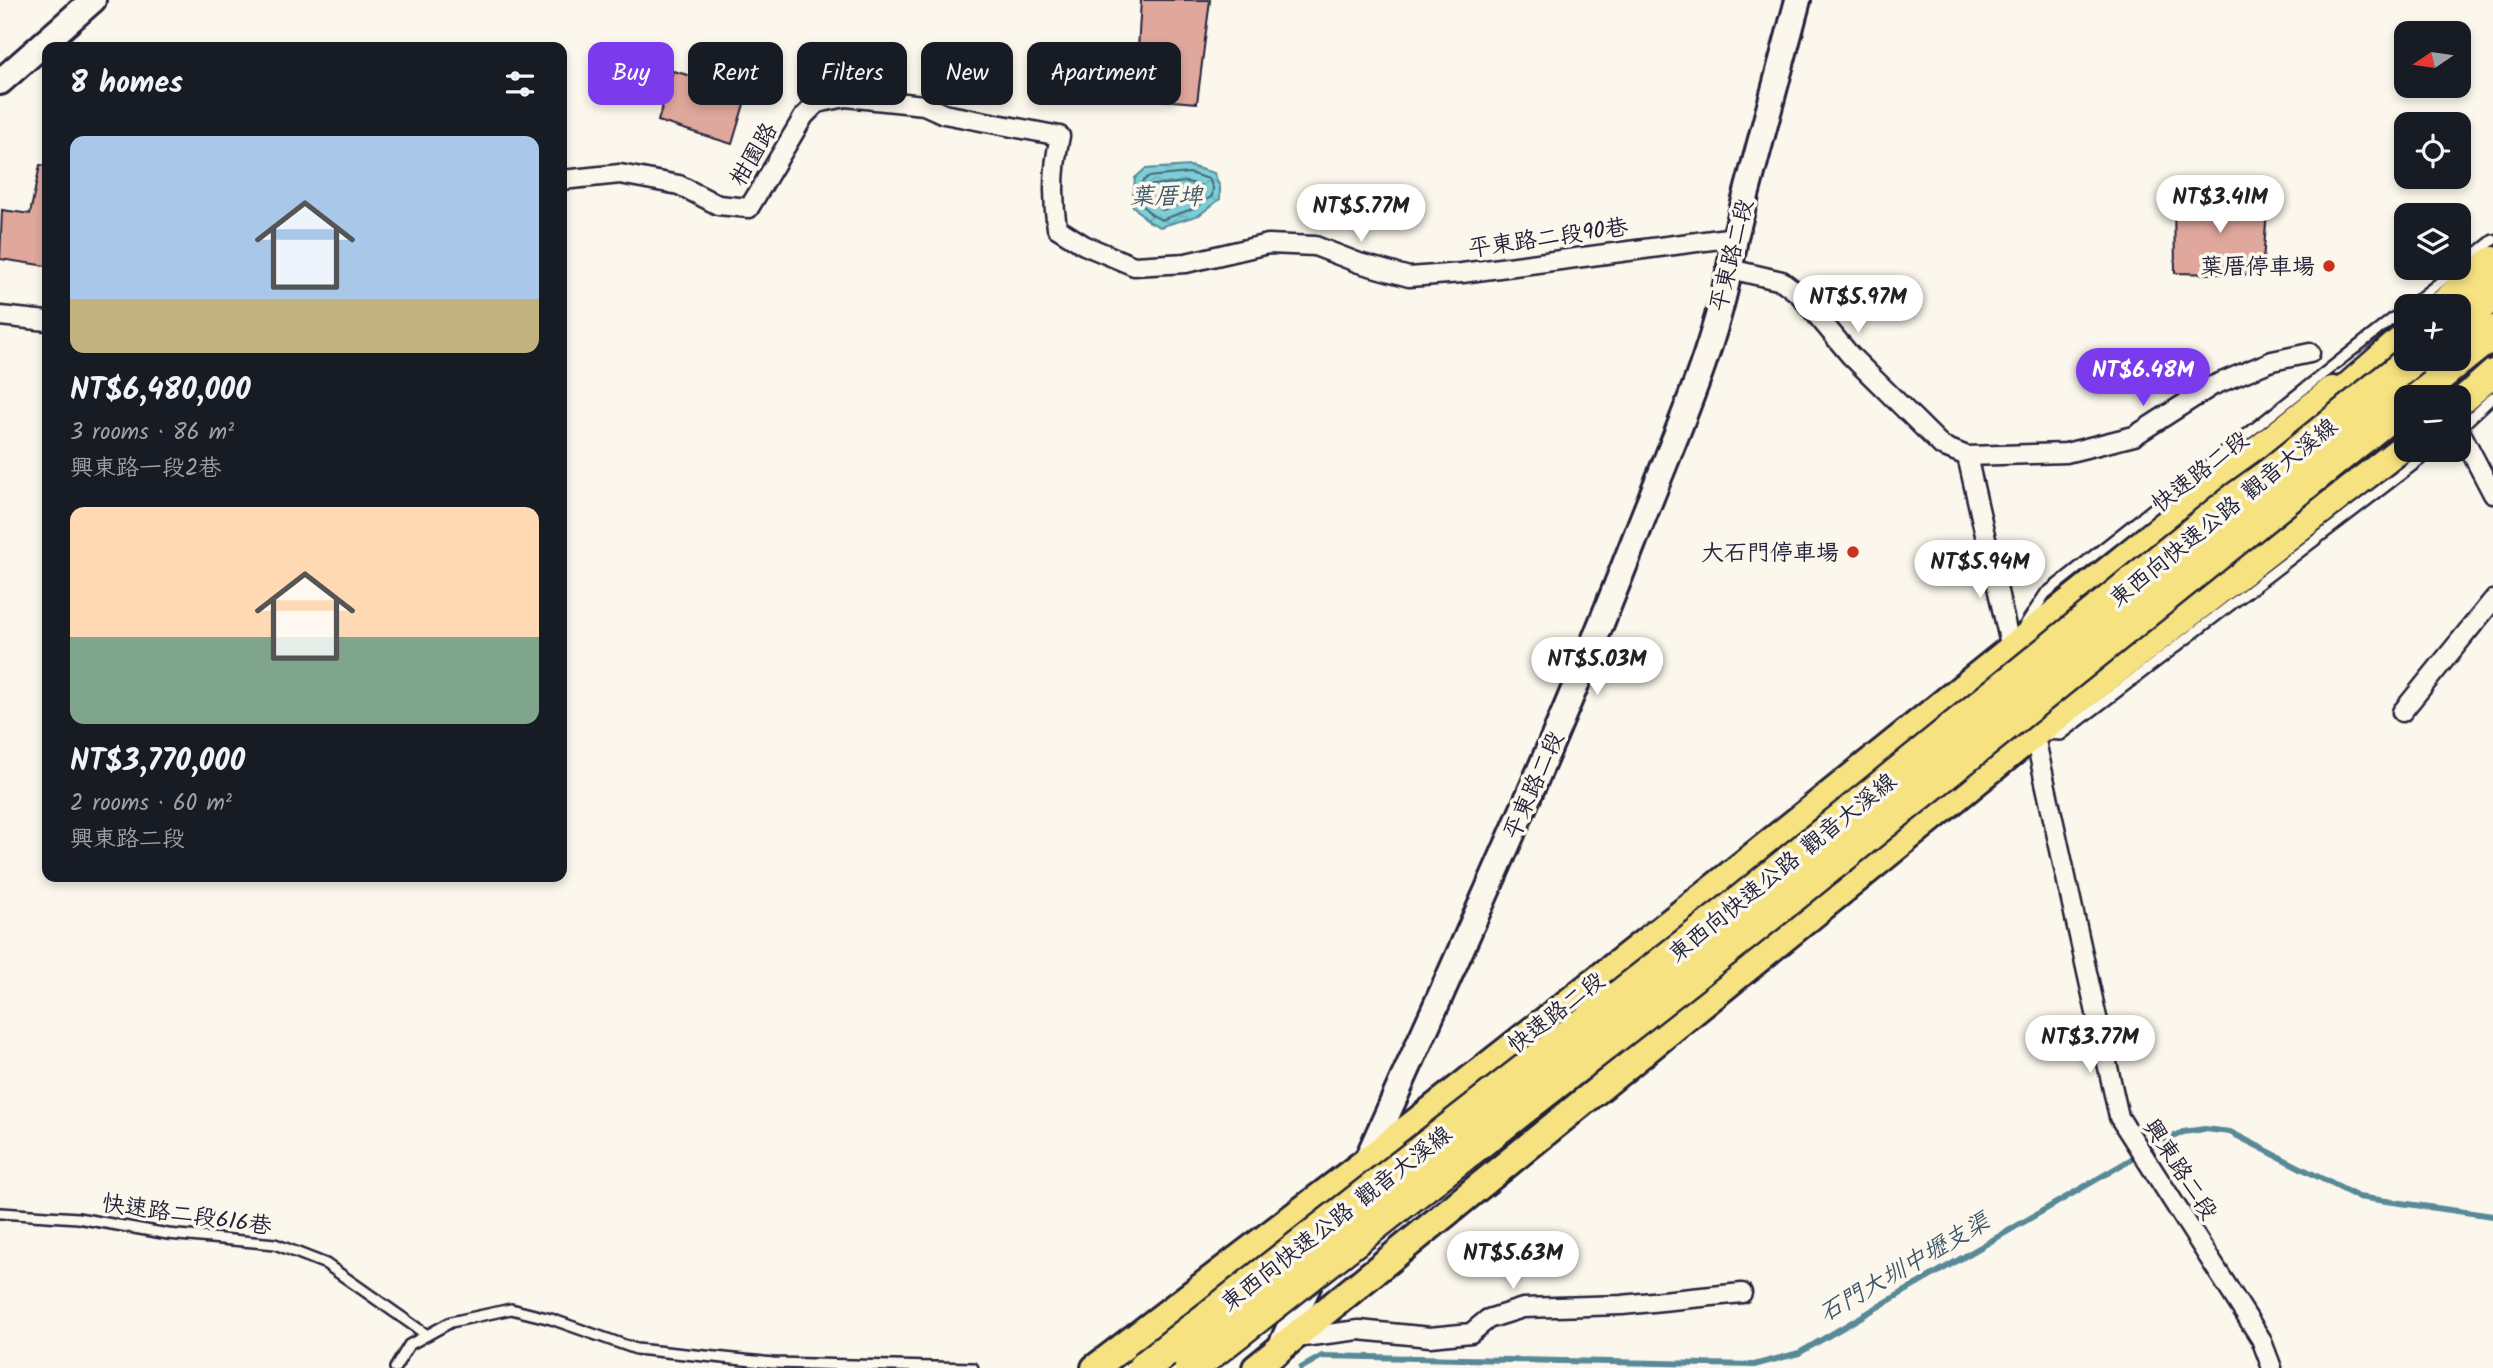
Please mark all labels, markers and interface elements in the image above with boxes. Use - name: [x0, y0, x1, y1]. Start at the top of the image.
- north arrow: [2394, 21, 2471, 98]
- map controls: [2394, 21, 2471, 462]
- chip: Buy: [588, 42, 674, 105]
- chip: Rent: [688, 42, 783, 105]
- chip: Filters: [797, 42, 907, 105]
- chip: New: [921, 42, 1013, 105]
- chip: Apartment: [1027, 42, 1181, 105]
- text: 8 homes: [70, 60, 183, 108]
- icon: filters: [501, 65, 539, 103]
- button: locate: [2394, 112, 2471, 189]
- street label: 柑園路: [722, 116, 788, 194]
- pin: NT$3.41M: [2148, 176, 2292, 235]
- water label: 葉厝埤: [1130, 178, 1204, 217]
- text: NT$3.41M: [2172, 180, 2268, 216]
- icon: home: [242, 182, 368, 308]
- pin: NT$5.77M: [1289, 184, 1433, 244]
- text: NT$5.77M: [1313, 189, 1409, 225]
- street label: 平東路二段: [1702, 195, 1764, 316]
- button: layers: [2394, 203, 2471, 280]
- street label: 平東路二段90巷: [1466, 210, 1631, 268]
- place label: 葉厝停車場: [2200, 250, 2315, 286]
- marker: 葉厝停車場: [2321, 258, 2337, 274]
- pin: NT$5.97M: [1786, 276, 1930, 335]
- text: NT$5.97M: [1809, 280, 1907, 316]
- button: +: [2394, 294, 2471, 371]
- pin: NT$6.48M: [2071, 348, 2215, 408]
- text: NT$6.48M: [2092, 353, 2194, 389]
- text: NT$6,480,000: [70, 367, 251, 415]
- button: −: [2394, 385, 2471, 462]
- street label: 東西向快速公路 觀音大溪線: [2102, 410, 2346, 617]
- text: 3 rooms · 86 m²: [70, 415, 234, 451]
- street label: 快速路二段: [2145, 423, 2258, 522]
- text: 興東路一段2巷: [70, 451, 221, 487]
- place label: 大石門停車場: [1701, 536, 1839, 572]
- pin: NT$5.94M: [1908, 540, 2052, 600]
- marker: 大石門停車場: [1845, 544, 1861, 560]
- text: NT$5.94M: [1930, 545, 2030, 581]
- icon: home: [242, 553, 368, 679]
- pin: NT$5.03M: [1525, 638, 1669, 697]
- text: NT$5.03M: [1547, 642, 1647, 678]
- street label: 平東路二段: [1495, 726, 1575, 846]
- text: NT$3,770,000: [70, 738, 245, 786]
- street label: 東西向快速公路 觀音大溪線: [1661, 765, 1905, 972]
- text: 2 rooms · 60 m²: [70, 786, 232, 822]
- text: 興東路二段: [70, 822, 185, 858]
- street label: 快速路二段: [1501, 964, 1614, 1063]
- pin: NT$3.77M: [2018, 1016, 2162, 1075]
- text: NT$3.77M: [2041, 1020, 2139, 1056]
- street label: 興東路二段: [2133, 1112, 2226, 1228]
- street label: 東西向快速公路 觀音大溪線: [1214, 1118, 1461, 1322]
- street label: 快速路二段616巷: [100, 1186, 275, 1246]
- water label: 石門大圳中壢支渠: [1812, 1202, 1999, 1333]
- pin: NT$5.63M: [1441, 1232, 1585, 1291]
- text: NT$5.63M: [1463, 1236, 1563, 1272]

